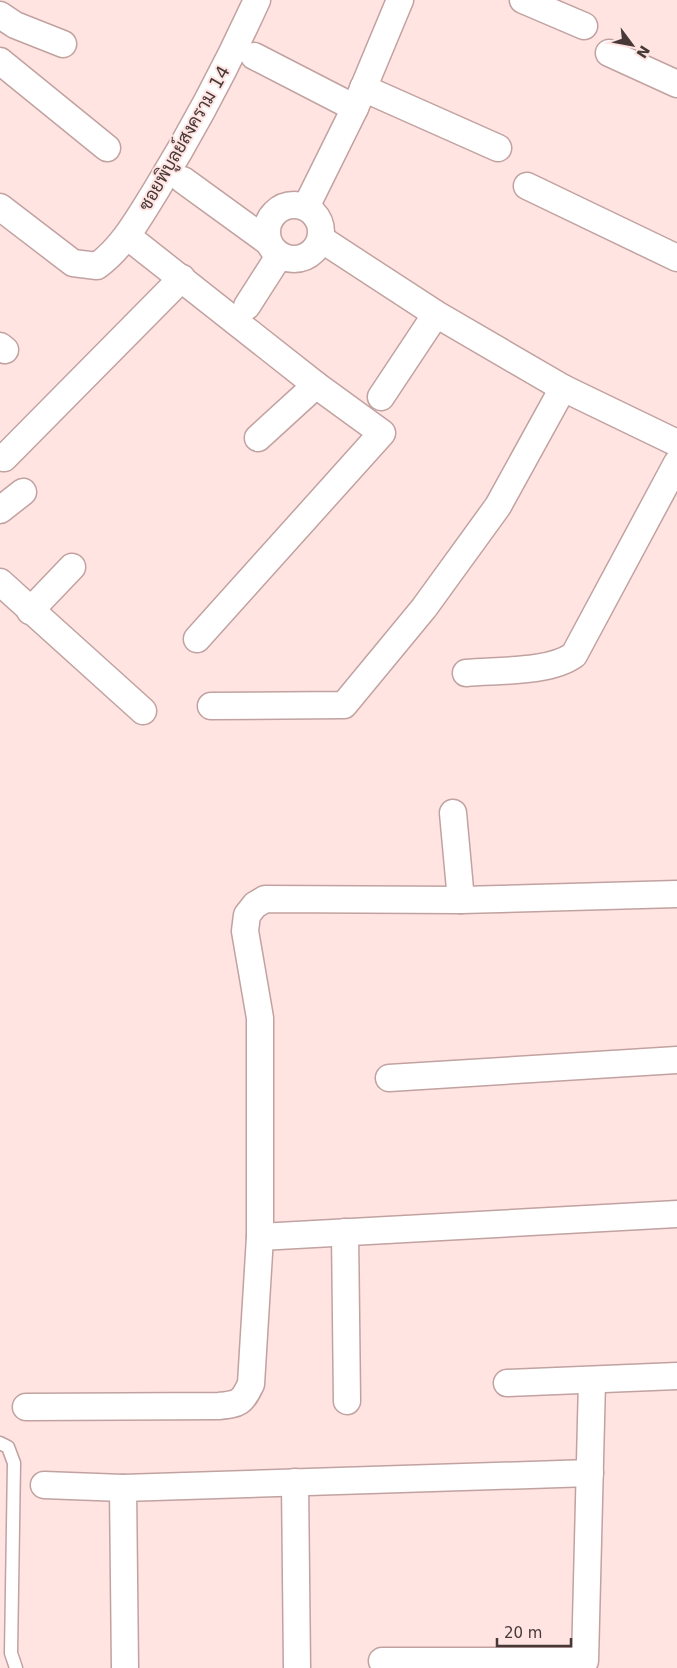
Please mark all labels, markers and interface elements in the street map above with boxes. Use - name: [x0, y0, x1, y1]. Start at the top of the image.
- north arrow: [607, 20, 657, 70]
- text: N: [633, 43, 653, 61]
- street label: ซอยพิบูลย์สงคราม 14: [132, 61, 237, 216]
- scale bar: [497, 1616, 571, 1648]
- text: 20 m: [504, 1624, 542, 1642]

